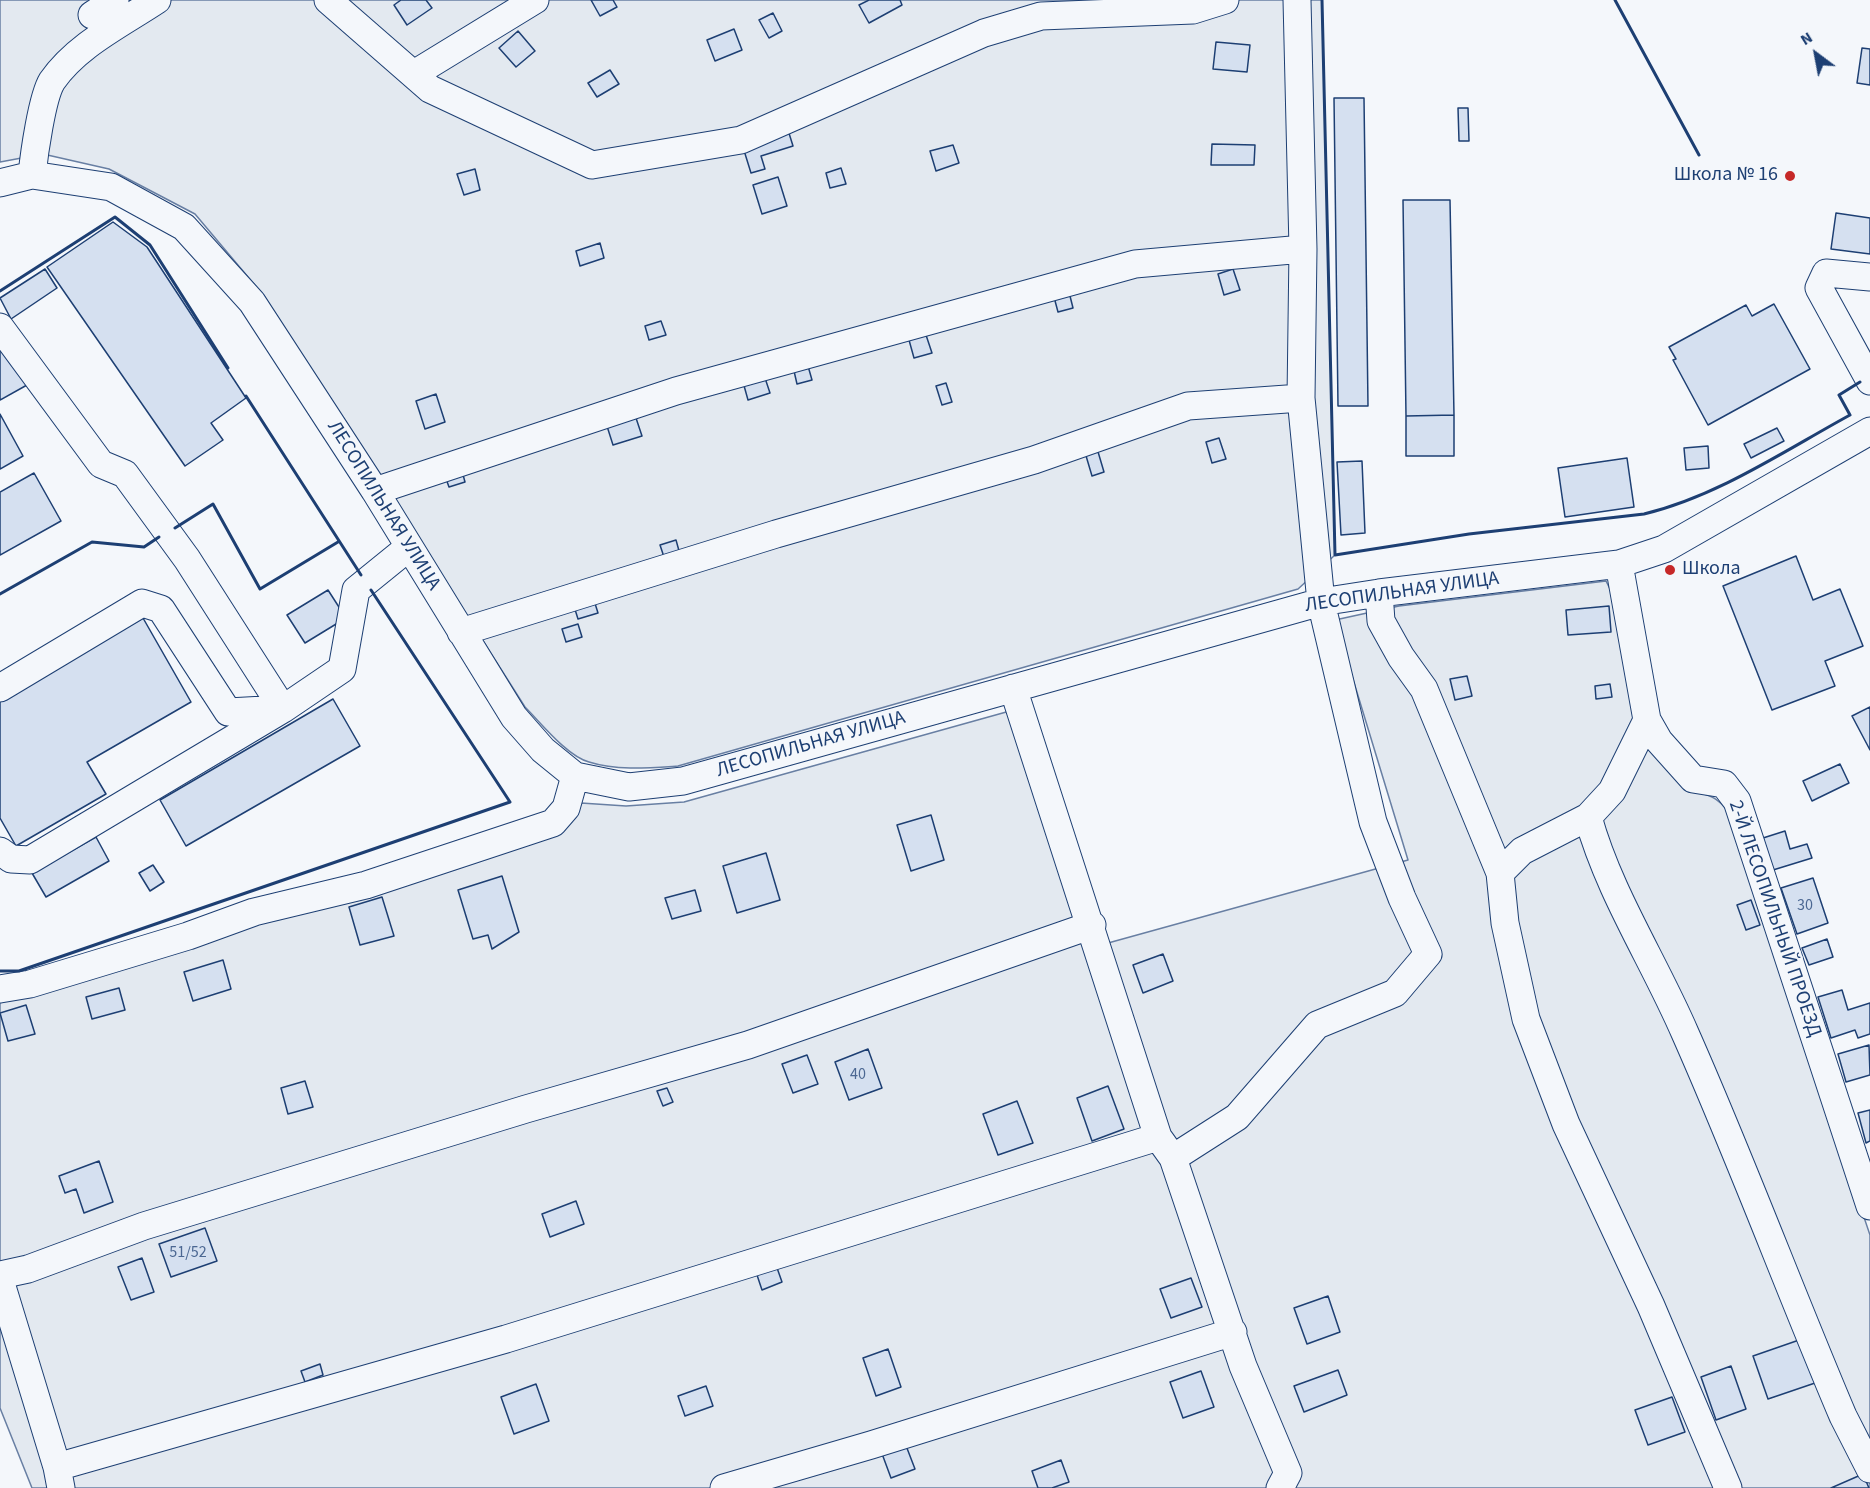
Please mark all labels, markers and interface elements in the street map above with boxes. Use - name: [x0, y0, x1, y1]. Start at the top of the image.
- north arrow: [1786, 24, 1846, 84]
- text: N: [1796, 27, 1817, 51]
- place label: Школа № 16: [1674, 164, 1778, 188]
- marker: Школа № 16: [1783, 169, 1797, 183]
- street label: ЛЕСОПИЛЬНАЯ УЛИЦА: [321, 417, 445, 595]
- place label: Школа: [1682, 558, 1741, 582]
- marker: Школа: [1663, 563, 1677, 577]
- street label: ЛЕСОПИЛЬНАЯ УЛИЦА: [1303, 568, 1501, 618]
- street label: ЛЕСОПИЛЬНАЯ УЛИЦА: [714, 707, 908, 783]
- street label: 2-Й ЛЕСОПИЛЬНЫЙ ПРОЕЗД: [1722, 798, 1826, 1040]
- house number: 30: [1797, 896, 1813, 916]
- house number: 40: [850, 1065, 866, 1085]
- house number: 51/52: [169, 1243, 207, 1263]

